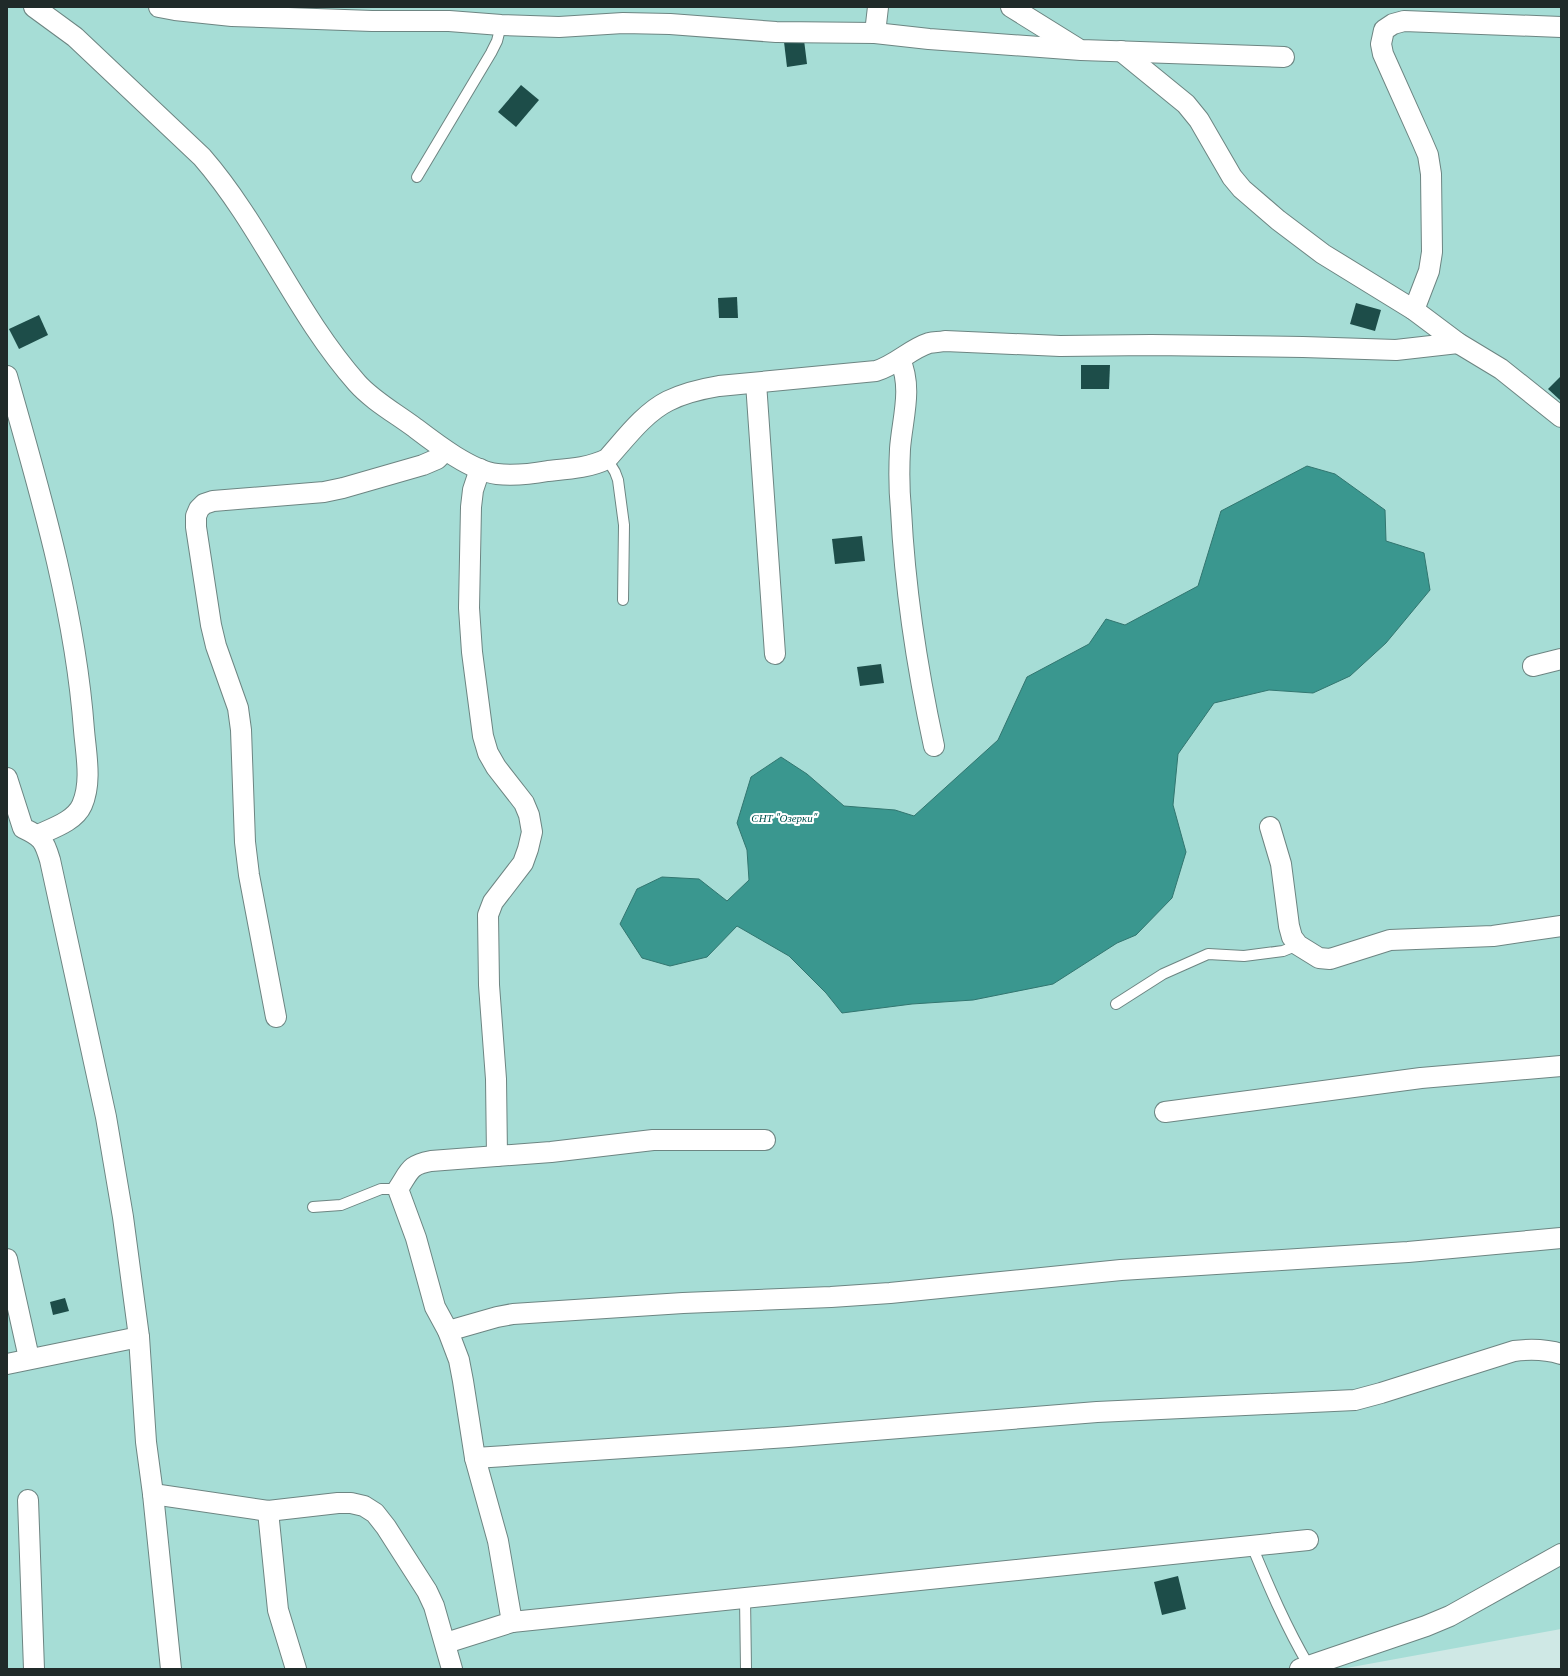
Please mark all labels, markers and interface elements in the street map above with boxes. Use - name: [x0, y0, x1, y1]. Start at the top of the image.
- park label: СНТ "Озерки": [751, 811, 818, 825]

